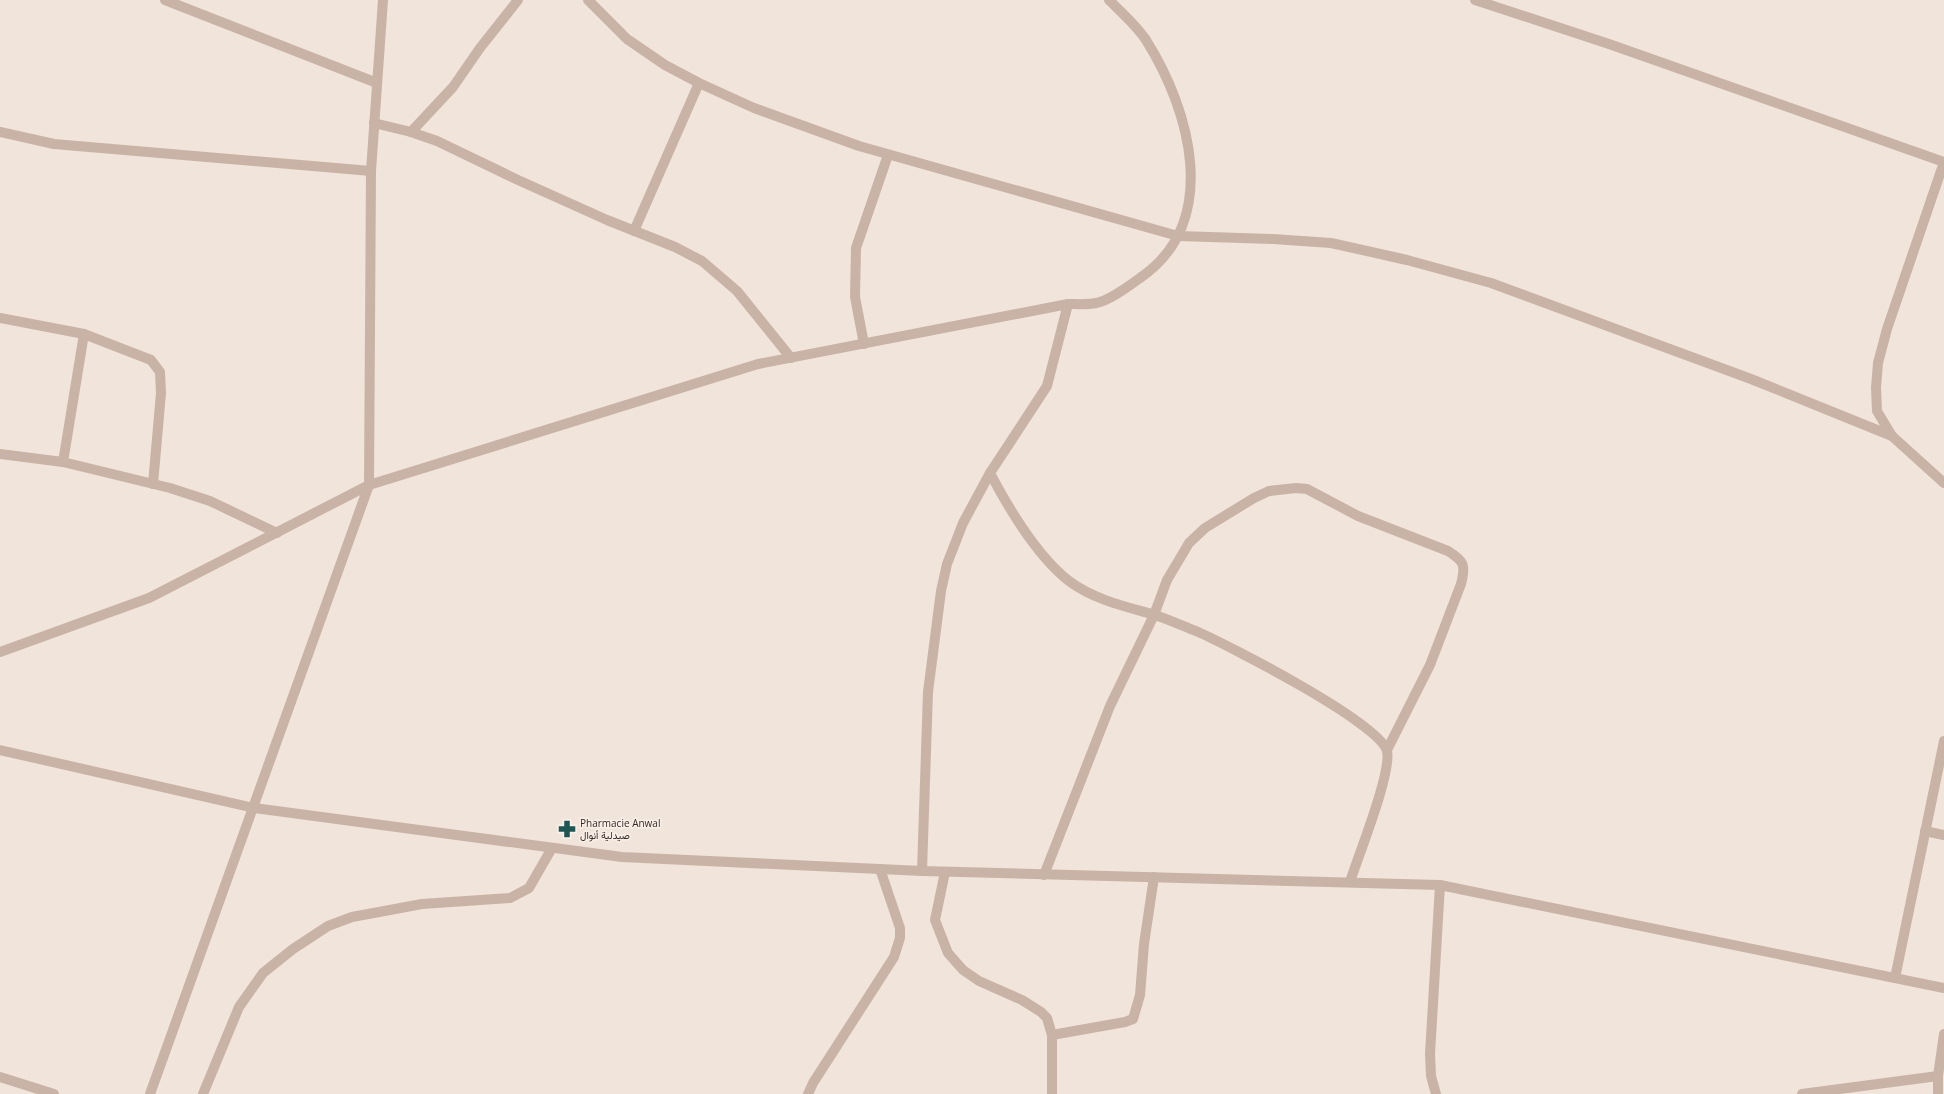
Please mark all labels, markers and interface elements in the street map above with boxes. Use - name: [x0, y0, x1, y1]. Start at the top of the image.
- place label: Pharmacie Anwal صيدلية أنوال: [580, 816, 660, 842]
- pharmacy icon: Pharmacie Anwal صيدلية أنوال: [557, 819, 577, 839]

